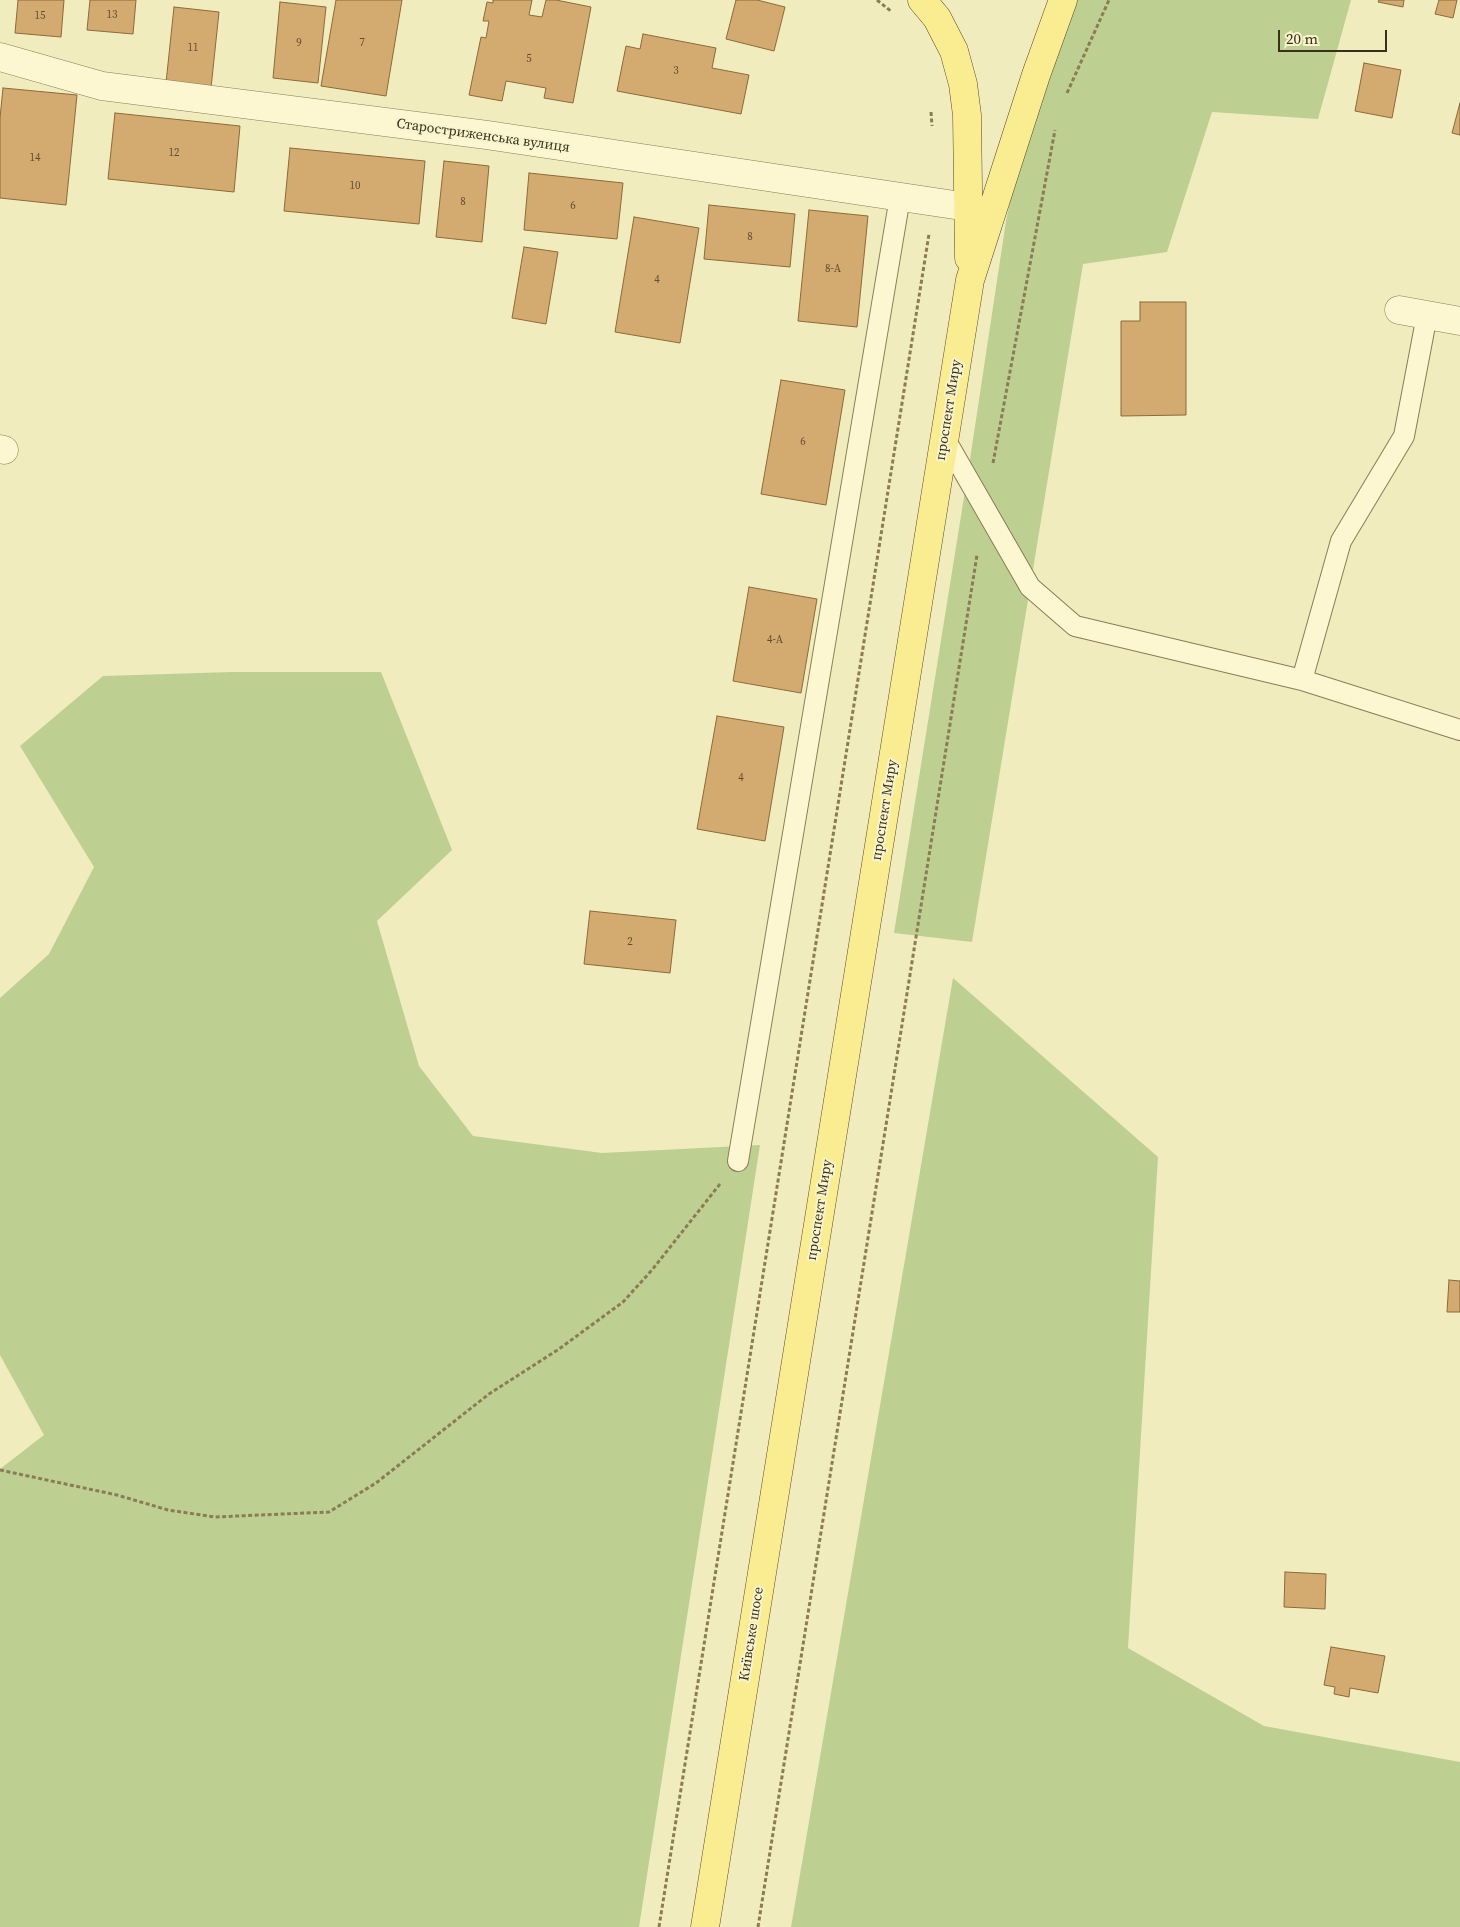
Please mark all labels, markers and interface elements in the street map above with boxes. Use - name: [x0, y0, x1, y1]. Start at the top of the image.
- house number: 13: [107, 8, 117, 22]
- house number: 15: [35, 9, 45, 23]
- scale bar: [1280, 20, 1389, 52]
- text: 20 m: [1286, 28, 1318, 49]
- house number: 9: [296, 36, 302, 50]
- house number: 7: [359, 36, 365, 50]
- house number: 11: [188, 41, 198, 55]
- house number: 5: [526, 52, 532, 66]
- house number: 3: [673, 64, 679, 78]
- street label: Старостриженська вулиця: [395, 116, 571, 156]
- house number: 12: [169, 146, 179, 160]
- house number: 14: [30, 151, 40, 165]
- house number: 10: [350, 179, 360, 193]
- house number: 8: [460, 195, 466, 209]
- house number: 6: [570, 199, 576, 213]
- house number: 8: [747, 230, 753, 244]
- house number: 8-А: [825, 262, 841, 276]
- house number: 4: [654, 273, 660, 287]
- street label: проспект Миру: [933, 358, 965, 462]
- house number: 6: [800, 435, 806, 449]
- house number: 4-А: [767, 633, 783, 647]
- street label: проспект Миру: [869, 758, 901, 862]
- house number: 4: [738, 771, 744, 785]
- house number: 2: [627, 935, 633, 949]
- street label: проспект Миру: [804, 1158, 836, 1262]
- street label: Київське шосе: [736, 1586, 768, 1682]

